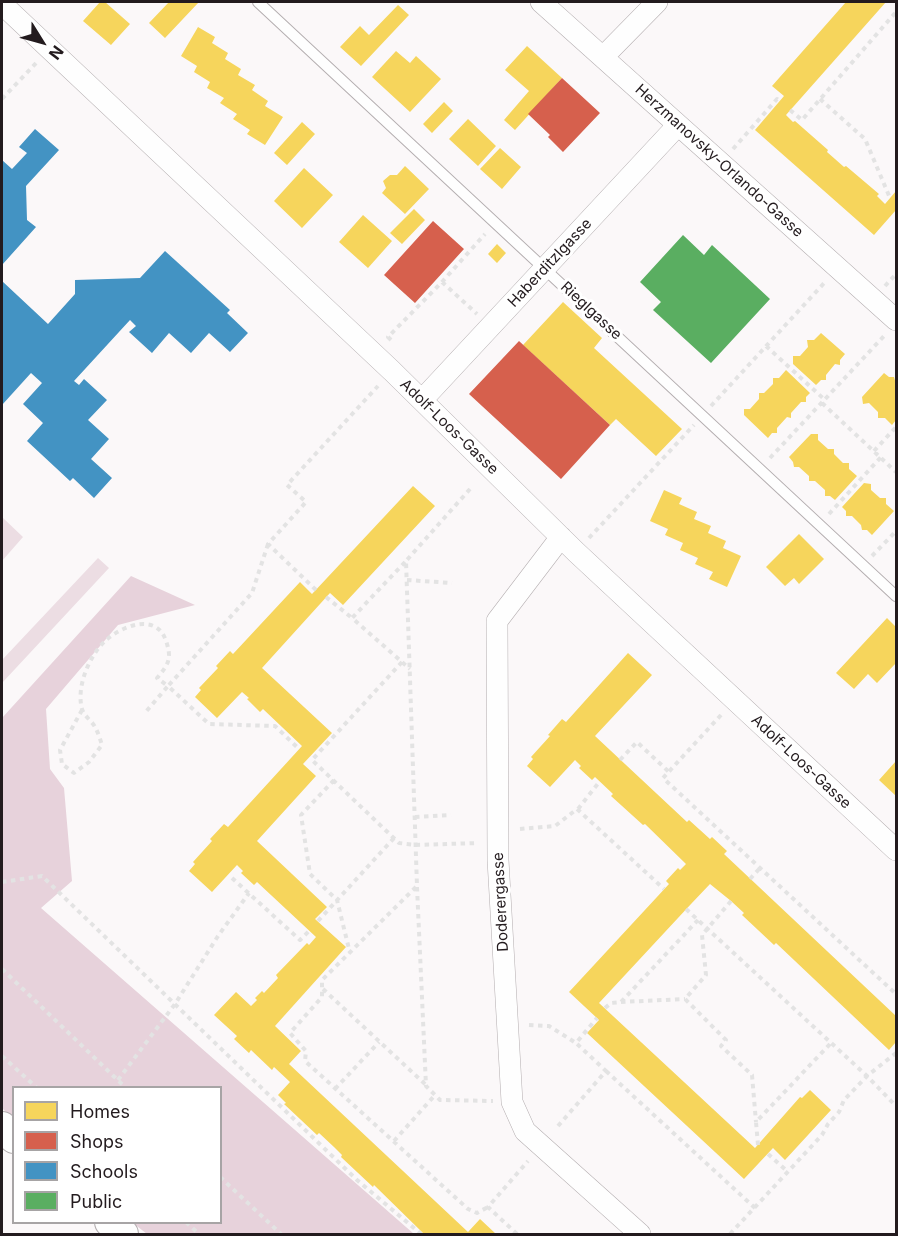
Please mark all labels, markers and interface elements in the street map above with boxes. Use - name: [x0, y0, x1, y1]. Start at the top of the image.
- north arrow: [12, 12, 72, 72]
- text: N: [45, 42, 68, 64]
- street label: Herzmanovsky-Orlando-Gasse: [631, 81, 807, 241]
- street label: Haberditzlgasse: [504, 215, 596, 311]
- street label: Rieglgasse: [557, 278, 625, 344]
- street label: Adolf-Loos-Gasse: [396, 375, 502, 479]
- street label: Adolf-Loos-Gasse: [747, 711, 855, 813]
- street label: Doderergasse: [489, 852, 513, 952]
- legend: [12, 1086, 222, 1224]
- text: Homes: [70, 1101, 130, 1122]
- text: Shops: [70, 1131, 124, 1152]
- text: Schools: [70, 1161, 138, 1182]
- text: Public: [70, 1191, 122, 1212]

